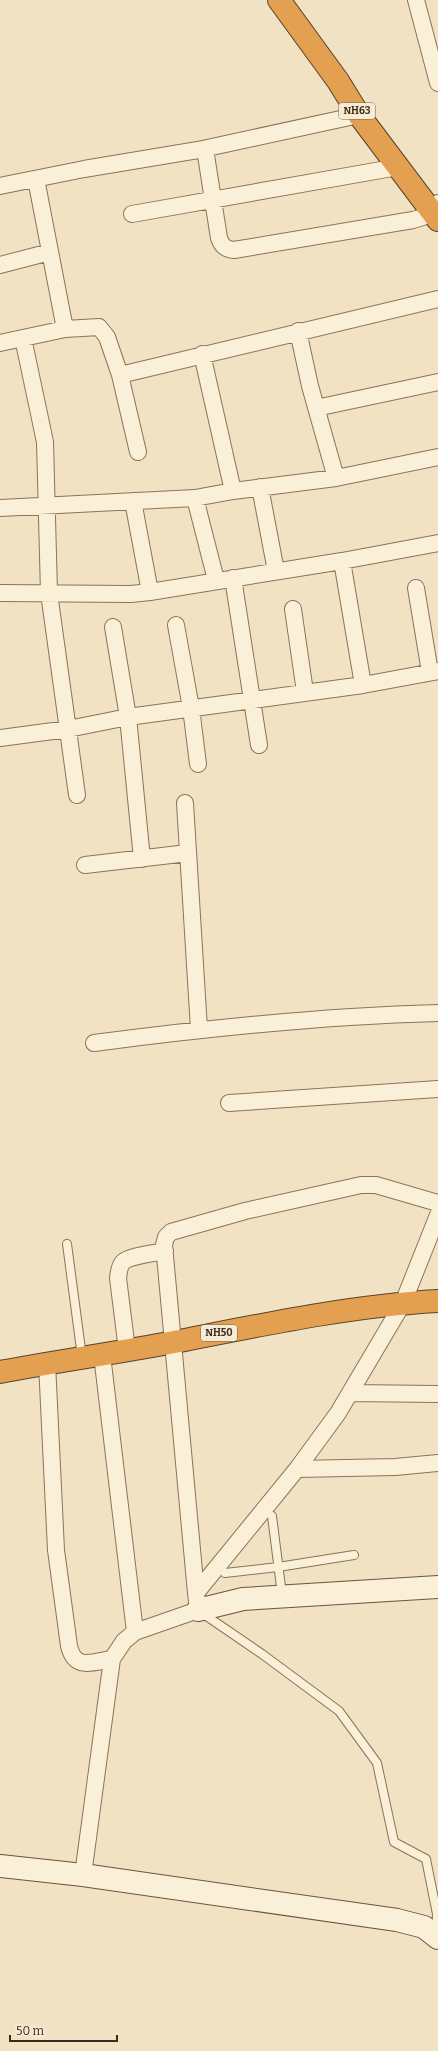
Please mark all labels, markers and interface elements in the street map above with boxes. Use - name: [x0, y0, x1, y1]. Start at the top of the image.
- road number: NH63: [339, 103, 375, 119]
- road number: NH50: [201, 1325, 237, 1341]
- scale bar: [10, 2017, 117, 2043]
- text: 50 m: [16, 2024, 45, 2038]

